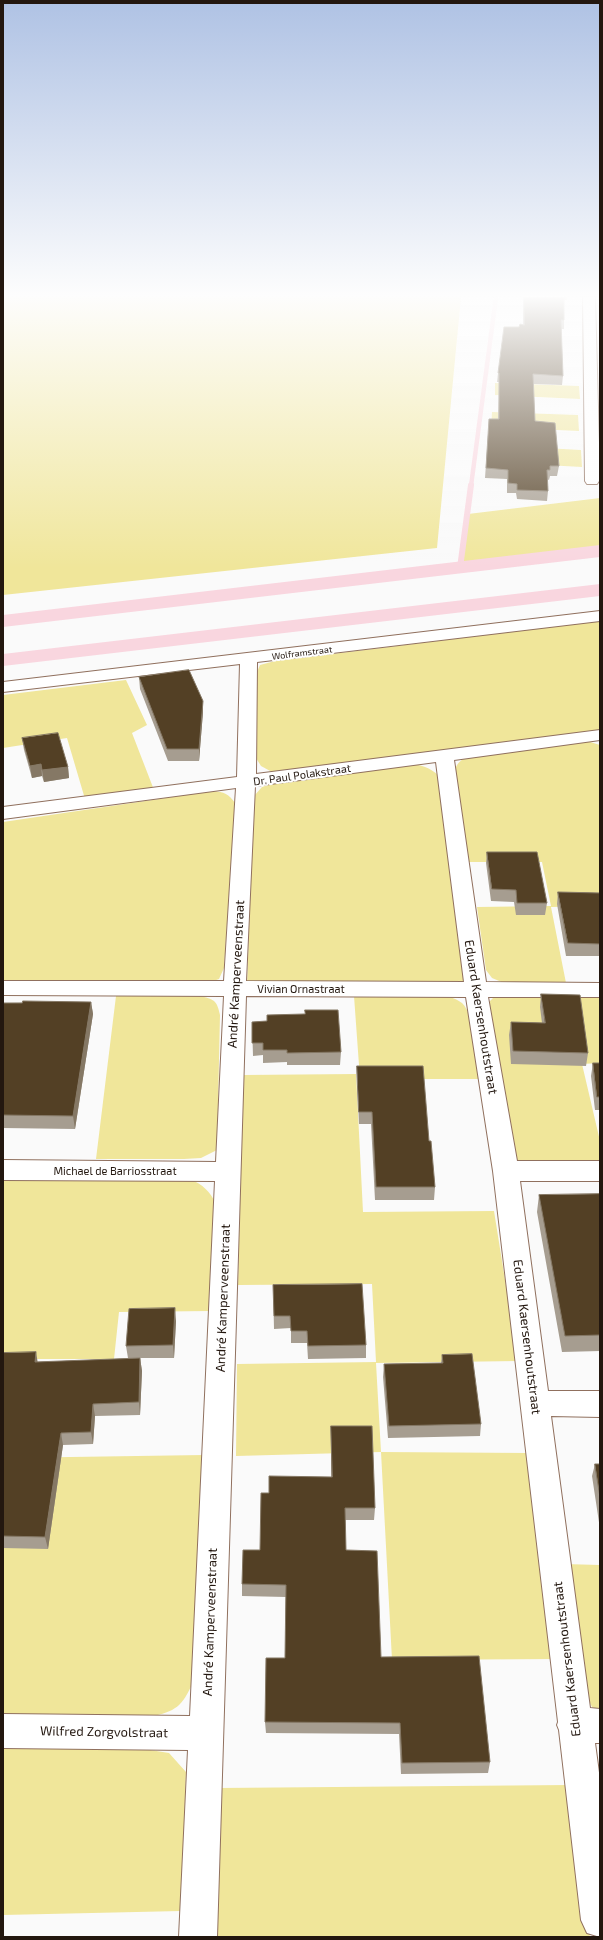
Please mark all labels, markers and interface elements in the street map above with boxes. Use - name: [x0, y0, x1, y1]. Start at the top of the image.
- street label: Wolframstraat: [271, 644, 333, 662]
- street label: Dr. Paul Polakstraat: [252, 762, 352, 788]
- street label: André Kamperveenstraat: [224, 900, 248, 1048]
- street label: Eduard Kaersenhoutstraat: [461, 939, 501, 1095]
- street label: Vivian Ornastraat: [257, 982, 345, 996]
- street label: Michael de Barriosstraat: [53, 1164, 177, 1178]
- street label: André Kamperveenstraat: [213, 1224, 233, 1372]
- street label: Eduard Kaersenhoutstraat: [510, 1259, 544, 1415]
- street label: André Kamperveenstraat: [200, 1548, 220, 1696]
- street label: Eduard Kaersenhoutstraat: [550, 1581, 584, 1737]
- street label: Wilfred Zorgvolstraat: [40, 1723, 168, 1741]

